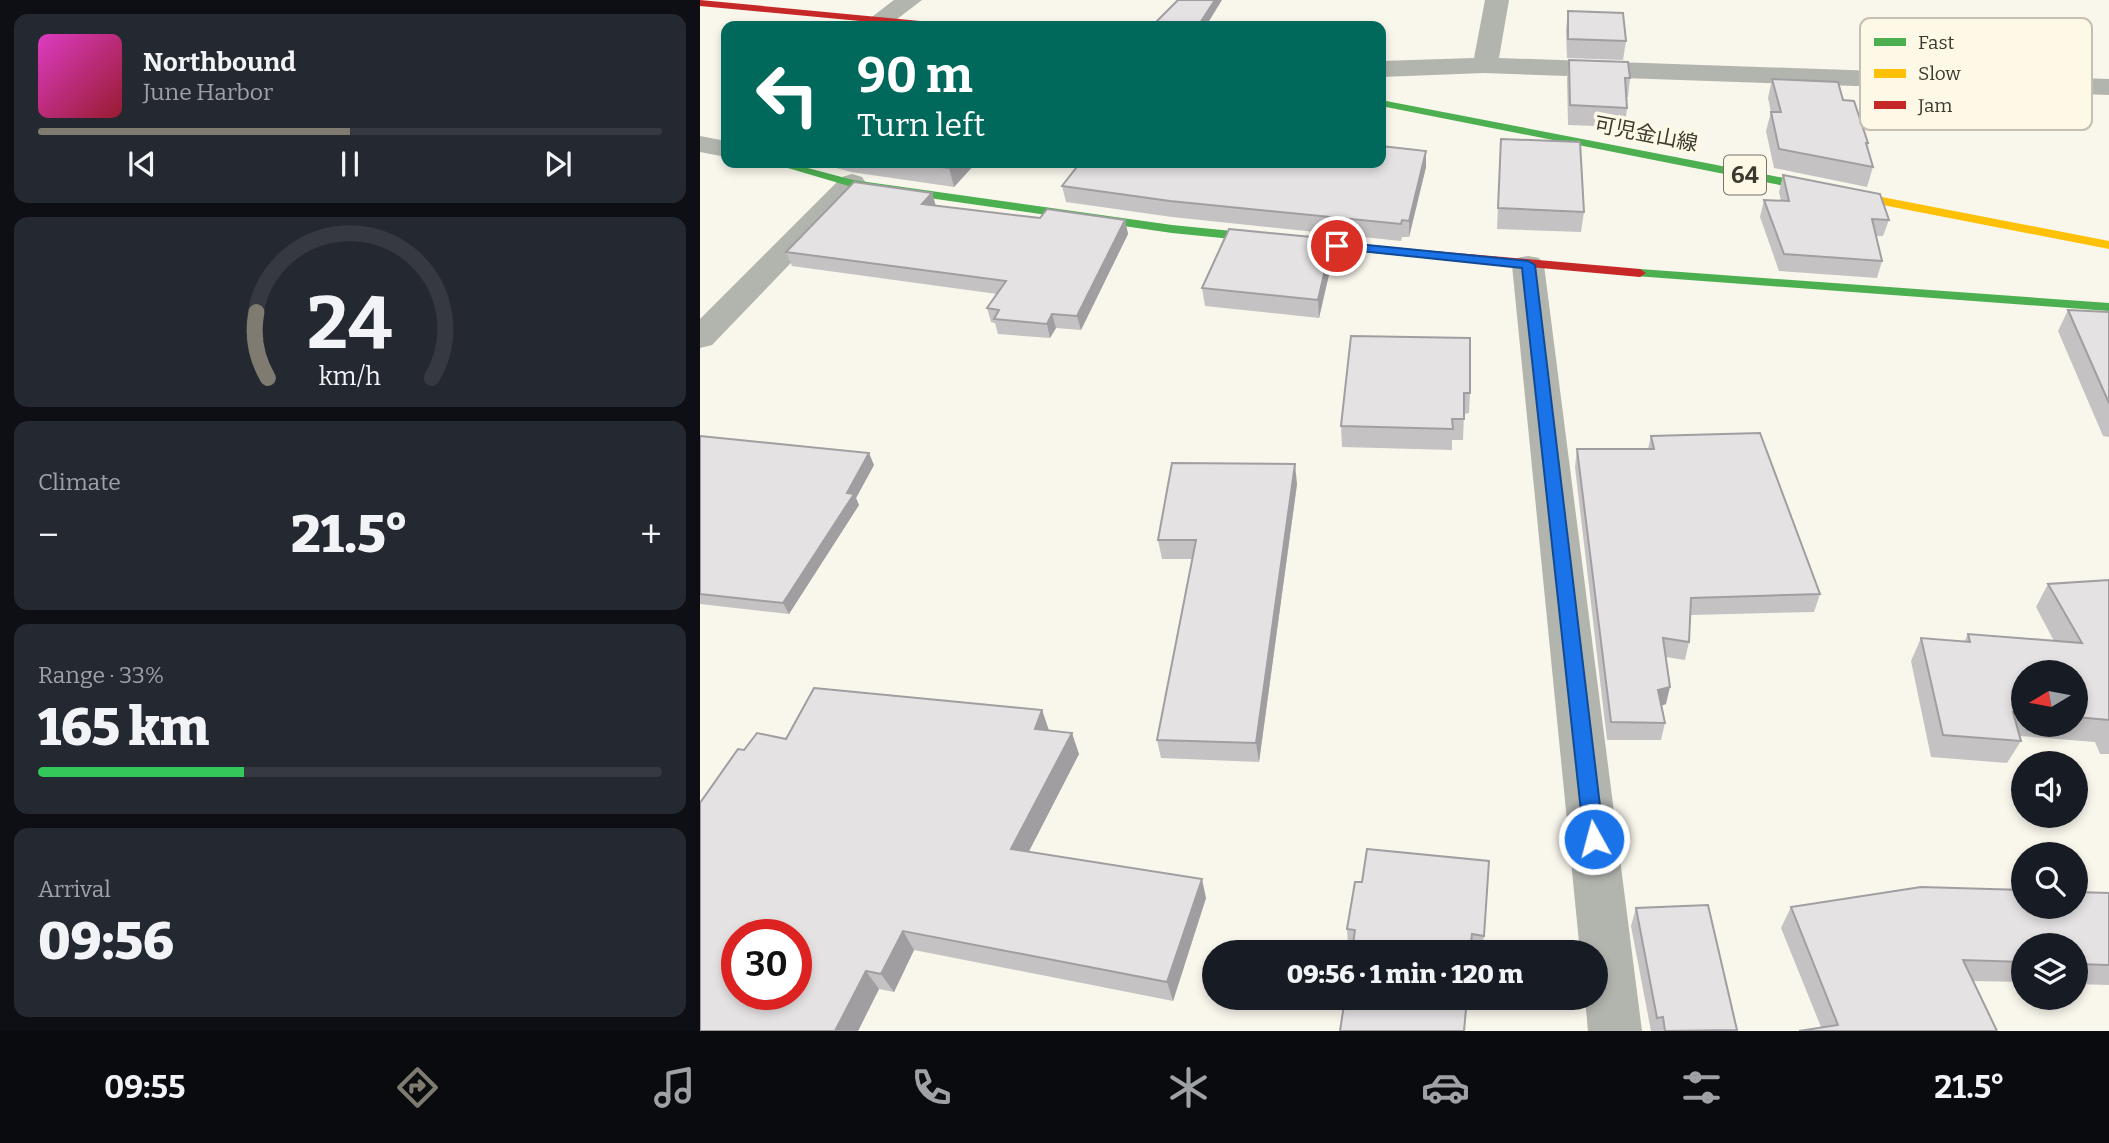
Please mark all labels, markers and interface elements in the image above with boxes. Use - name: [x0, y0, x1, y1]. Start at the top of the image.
- legend: [1860, 18, 2092, 130]
- text: Fast: [1918, 31, 1955, 54]
- text: 90 m: [857, 46, 973, 105]
- text: Northbound: [143, 47, 296, 78]
- icon: left: [742, 49, 833, 140]
- text: Slow: [1918, 62, 1961, 85]
- text: June Harbor: [143, 78, 273, 106]
- text: Jam: [1917, 94, 1952, 117]
- text: Turn left: [857, 106, 985, 144]
- street label: 可児金山線: [1592, 111, 1700, 157]
- icon: previous: [123, 145, 161, 183]
- icon: pause: [331, 145, 369, 183]
- icon: next: [539, 145, 577, 183]
- road number: 64: [1724, 156, 1766, 194]
- pin: [1307, 216, 1367, 276]
- icon: arrive: [1318, 227, 1356, 265]
- text: 24: [307, 281, 393, 368]
- text: km/h: [319, 362, 381, 392]
- text: Climate: [38, 468, 121, 496]
- text: 21.5°: [291, 503, 408, 566]
- text: −: [38, 512, 59, 558]
- text: +: [640, 512, 662, 558]
- north arrow: [2011, 660, 2088, 737]
- map controls: [2011, 660, 2088, 1010]
- text: Range · 33%: [38, 661, 164, 689]
- text: 165 km: [38, 696, 209, 759]
- button: sound: [2011, 751, 2088, 828]
- position arrow: [1557, 802, 1631, 876]
- button: search: [2011, 842, 2088, 919]
- text: Arrival: [38, 875, 111, 903]
- text: 09:56: [38, 910, 174, 973]
- speed limit sign: 30: [721, 919, 812, 1010]
- button: layers: [2011, 933, 2088, 1010]
- text: 09:56 · 1 min · 120 m: [1287, 959, 1523, 990]
- icon: directions: [393, 1063, 442, 1112]
- icon: music: [650, 1063, 699, 1112]
- icon: phone: [907, 1063, 956, 1112]
- icon: climate: [1164, 1063, 1213, 1112]
- icon: car: [1421, 1063, 1470, 1112]
- icon: filters: [1677, 1063, 1726, 1112]
- text: 09:55: [104, 1068, 186, 1106]
- text: 21.5°: [1934, 1068, 2005, 1106]

